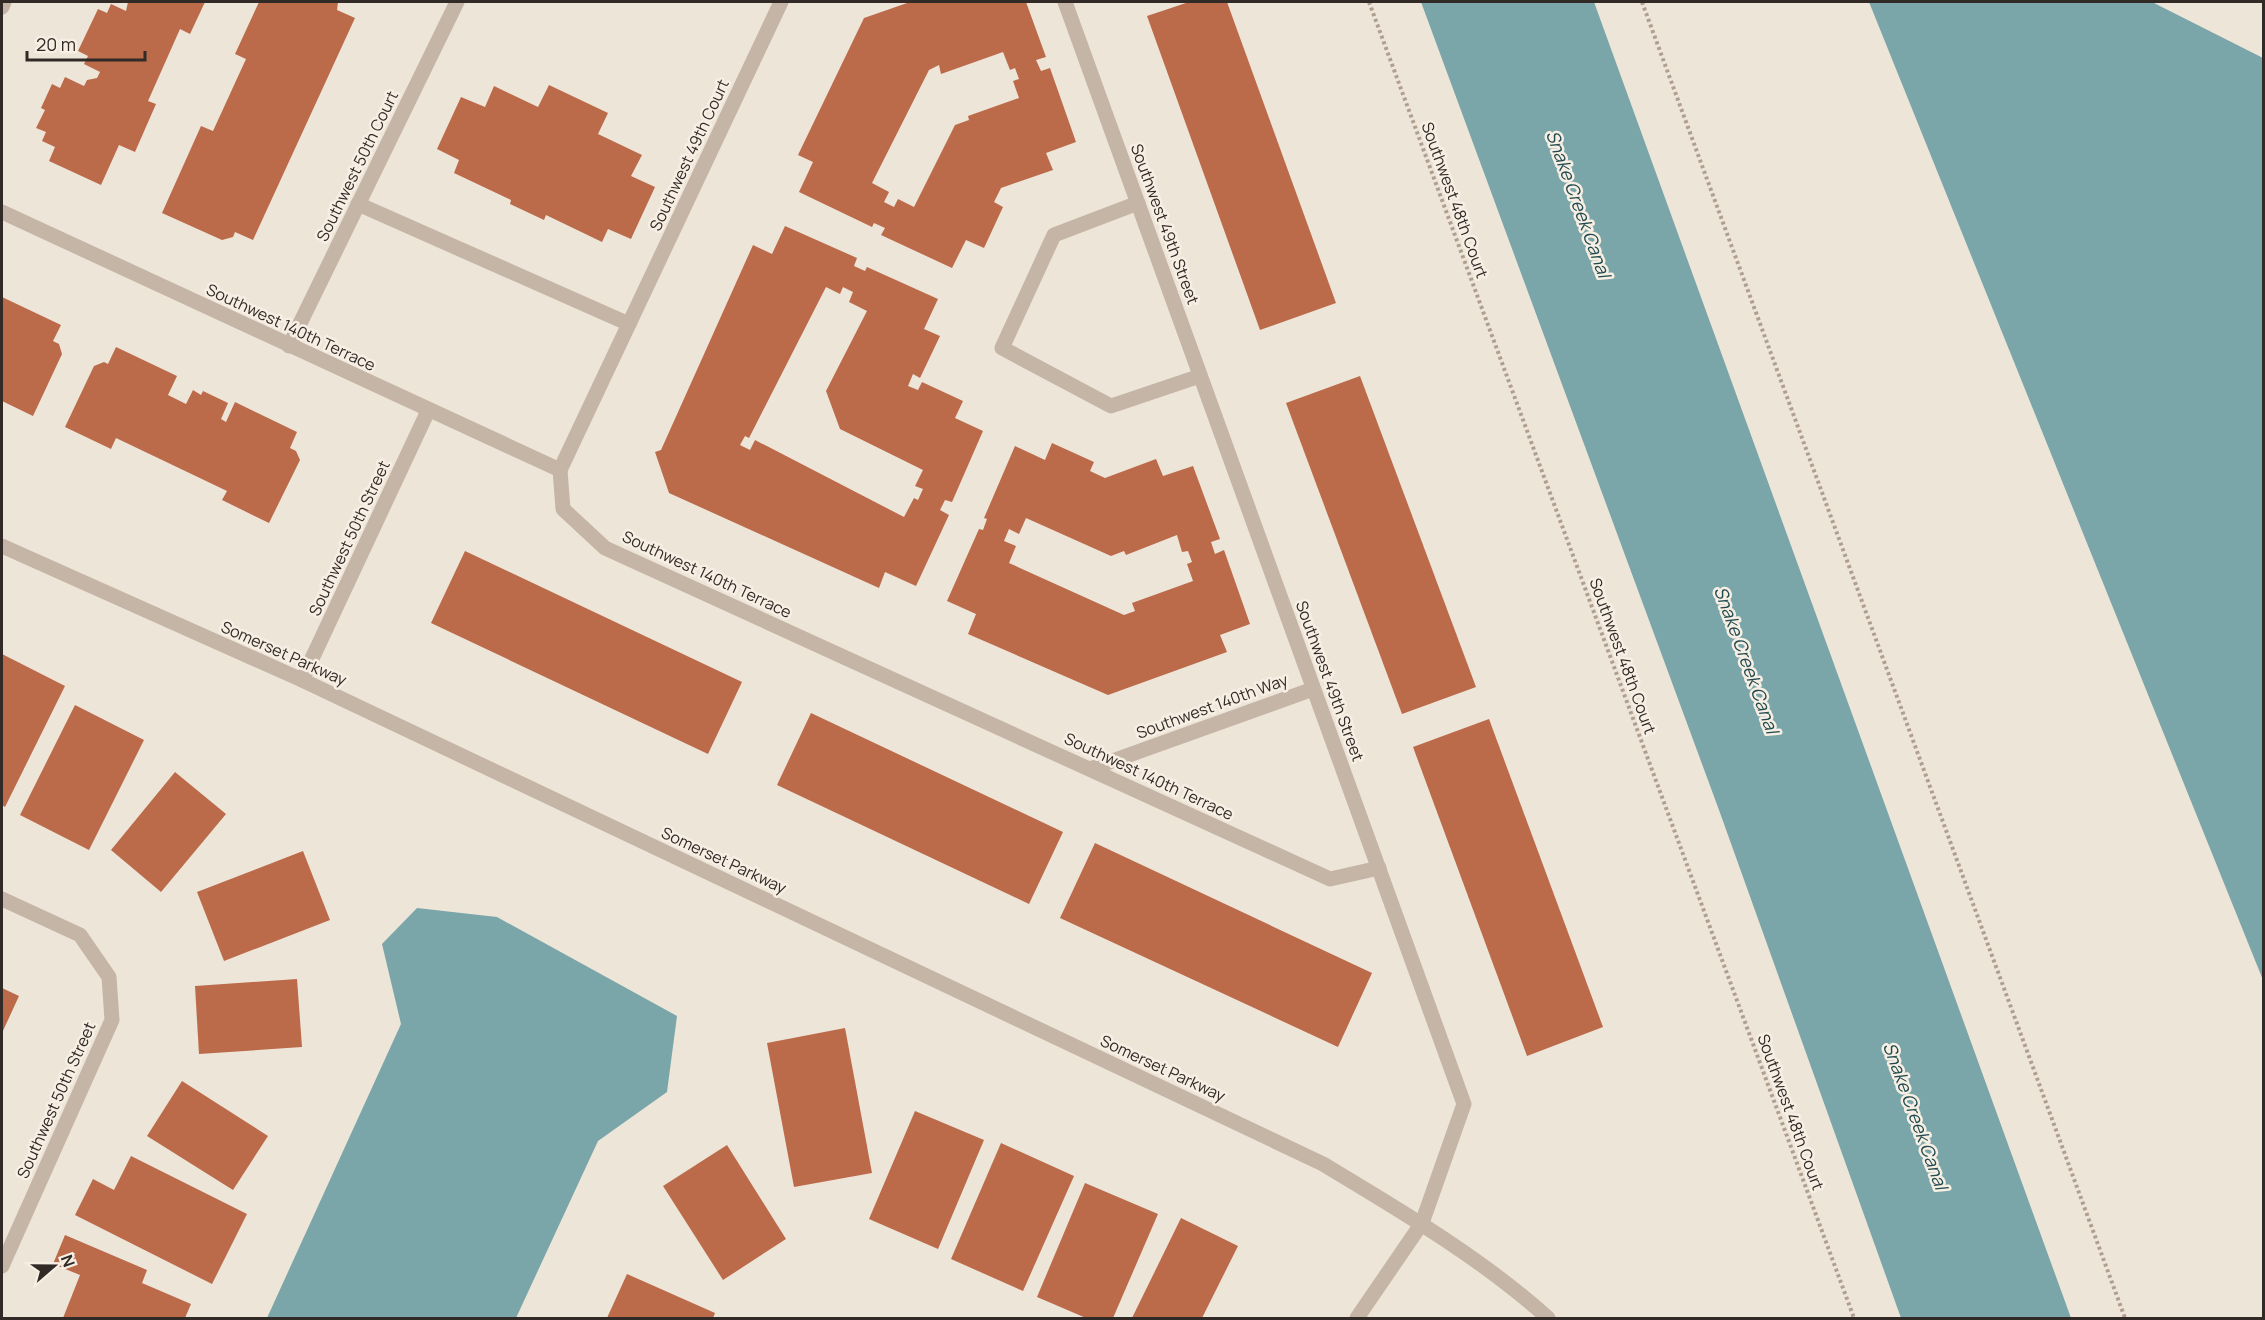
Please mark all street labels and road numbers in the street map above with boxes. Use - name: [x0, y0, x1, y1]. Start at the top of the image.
- street label: Southwest 49th Court: [644, 76, 734, 234]
- street label: Southwest 50th Court: [311, 87, 403, 245]
- street label: Southwest 48th Court: [1417, 119, 1493, 281]
- street label: Southwest 49th Street: [1126, 141, 1204, 307]
- street label: Southwest 140th Terrace: [203, 278, 379, 376]
- street label: Southwest 50th Street: [303, 457, 395, 619]
- street label: Southwest 140th Terrace: [619, 525, 795, 623]
- street label: Southwest 48th Court: [1585, 575, 1661, 737]
- street label: Southwest 49th Street: [1291, 598, 1369, 764]
- street label: Somerset Parkway: [218, 615, 351, 691]
- street label: Southwest 140th Way: [1133, 668, 1291, 744]
- street label: Southwest 140th Terrace: [1061, 727, 1237, 825]
- street label: Somerset Parkway: [658, 821, 791, 899]
- street label: Southwest 50th Street: [12, 1018, 100, 1182]
- street label: Somerset Parkway: [1097, 1029, 1230, 1107]
- street label: Southwest 48th Court: [1753, 1031, 1829, 1193]

